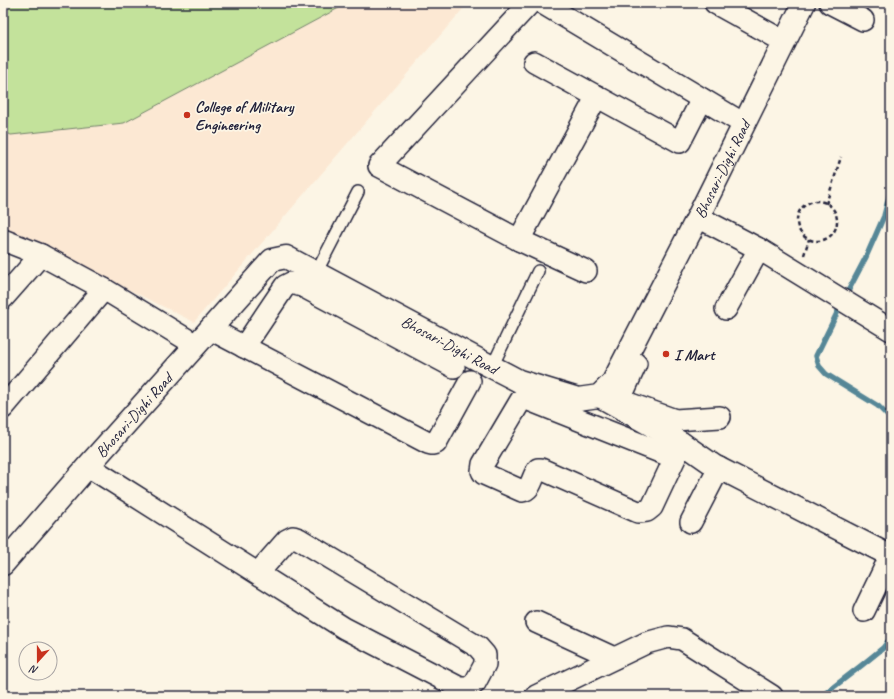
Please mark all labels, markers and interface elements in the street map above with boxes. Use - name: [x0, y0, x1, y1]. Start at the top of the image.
- place label: College of Military Engineering: [195, 97, 295, 135]
- marker: College of Military Engineering: [182, 110, 192, 120]
- street label: Bhosari-Dighi Road: [690, 115, 756, 222]
- street label: Bhosari-Dighi Road: [398, 311, 503, 381]
- place label: I Mart: [674, 345, 716, 365]
- marker: I Mart: [661, 349, 671, 359]
- street label: Bhosari-Dighi Road: [91, 367, 179, 462]
- north arrow: [18, 641, 58, 681]
- text: N: [27, 662, 40, 678]

